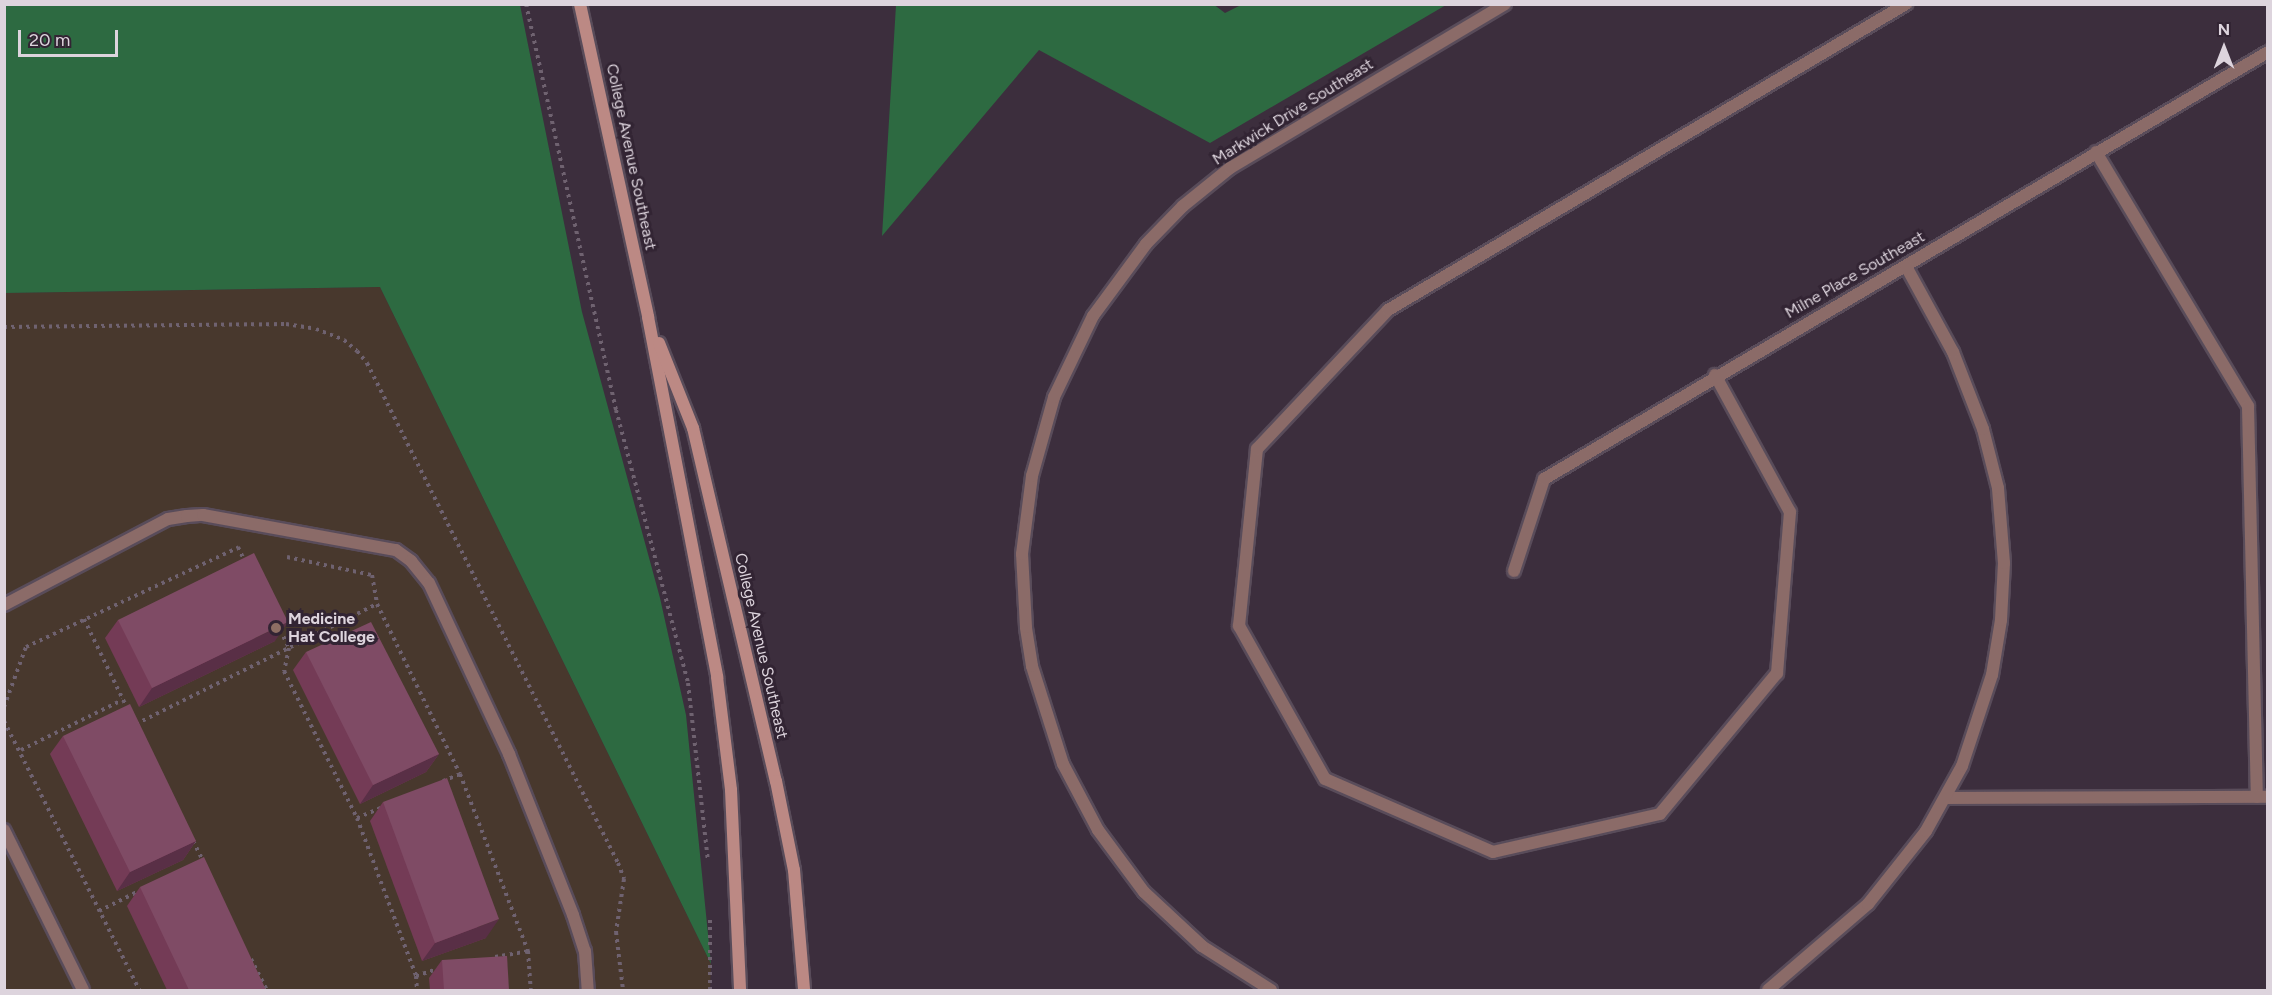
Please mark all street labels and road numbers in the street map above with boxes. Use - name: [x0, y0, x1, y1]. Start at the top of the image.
- street label: Markwick Drive Southeast: [1209, 55, 1377, 169]
- street label: College Avenue Southeast: [602, 62, 660, 252]
- street label: Milne Place Southeast: [1782, 227, 1928, 323]
- street label: College Avenue Southeast: [730, 551, 792, 741]

